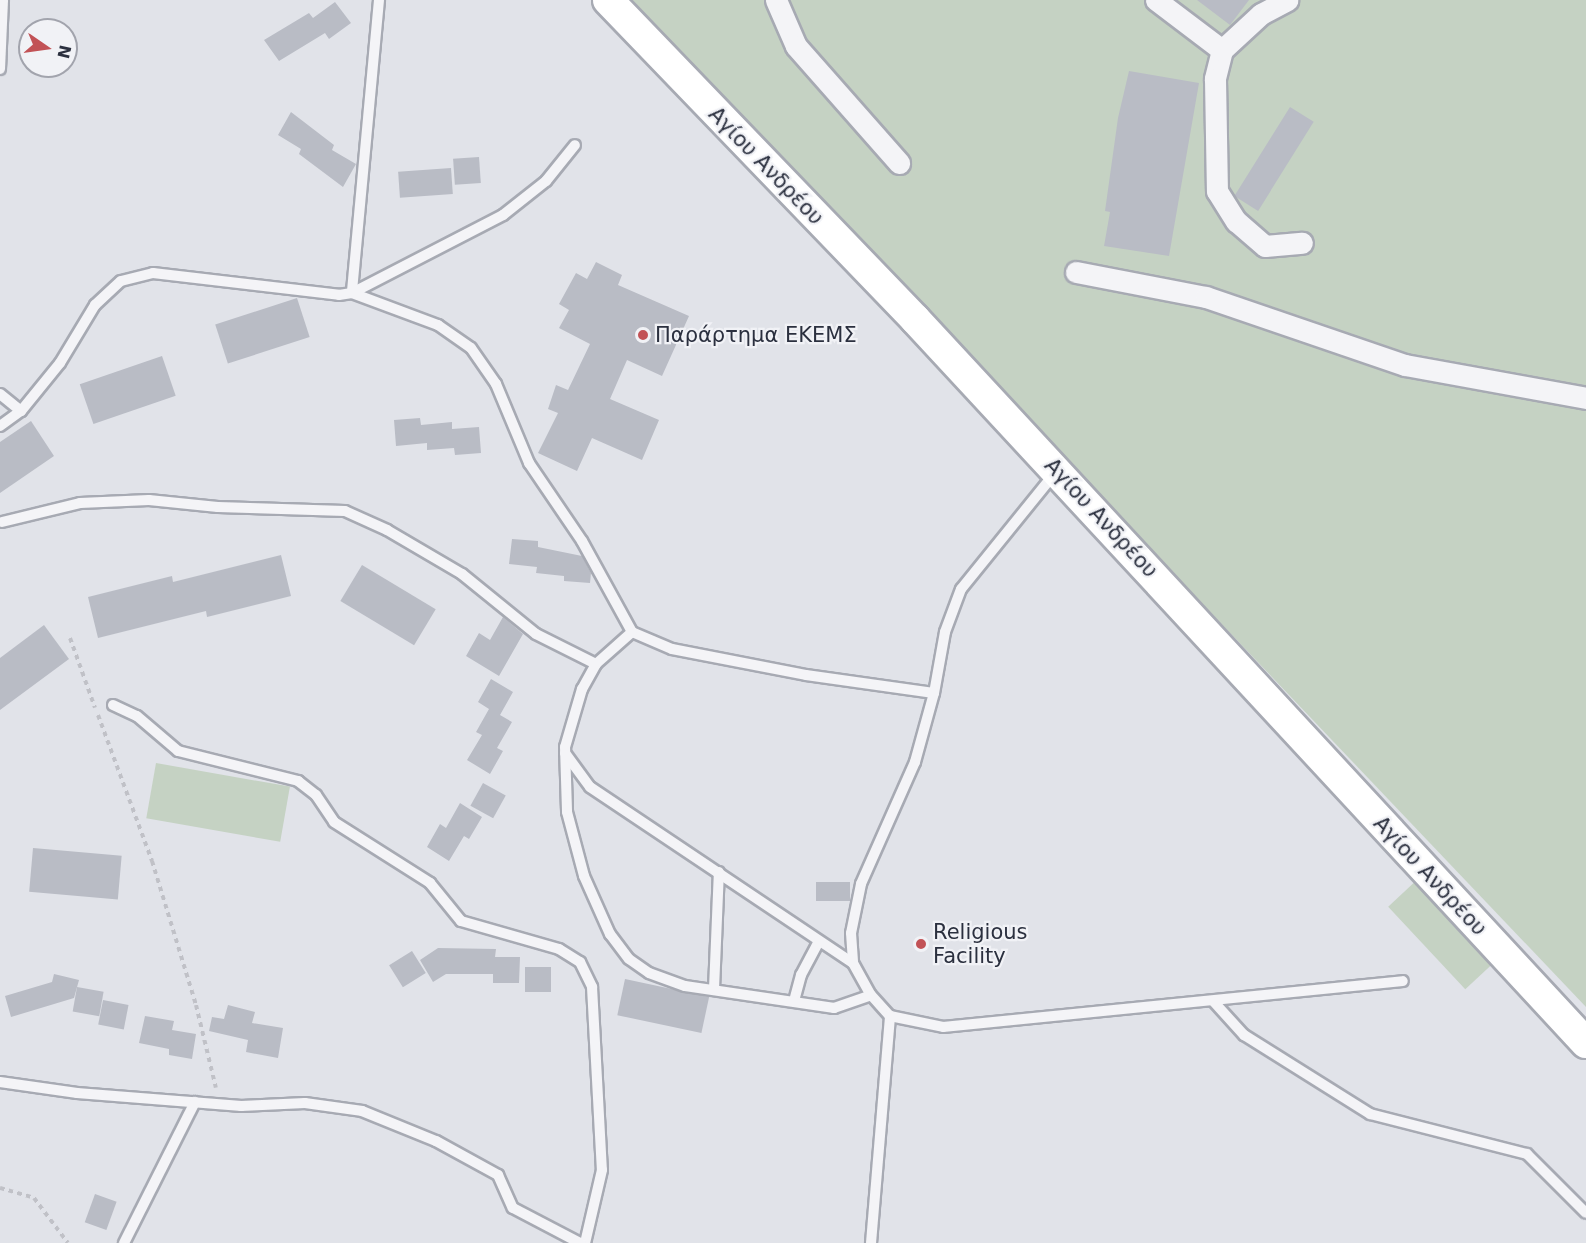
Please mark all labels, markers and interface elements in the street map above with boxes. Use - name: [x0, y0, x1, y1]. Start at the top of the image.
- north arrow: [18, 18, 78, 78]
- text: N: [53, 43, 75, 60]
- street label: Αγίου Ανδρέου: [703, 102, 829, 230]
- place label: Παράρτημα ΕΚΕΜΣ: [655, 322, 857, 348]
- marker: Παράρτημα ΕΚΕΜΣ: [636, 328, 650, 342]
- street label: Αγίου Ανδρέου: [1039, 453, 1163, 583]
- street label: Αγίου Ανδρέου: [1368, 811, 1492, 941]
- place label: Religious Facility: [933, 919, 1028, 969]
- marker: Religious Facility: [914, 937, 928, 951]

